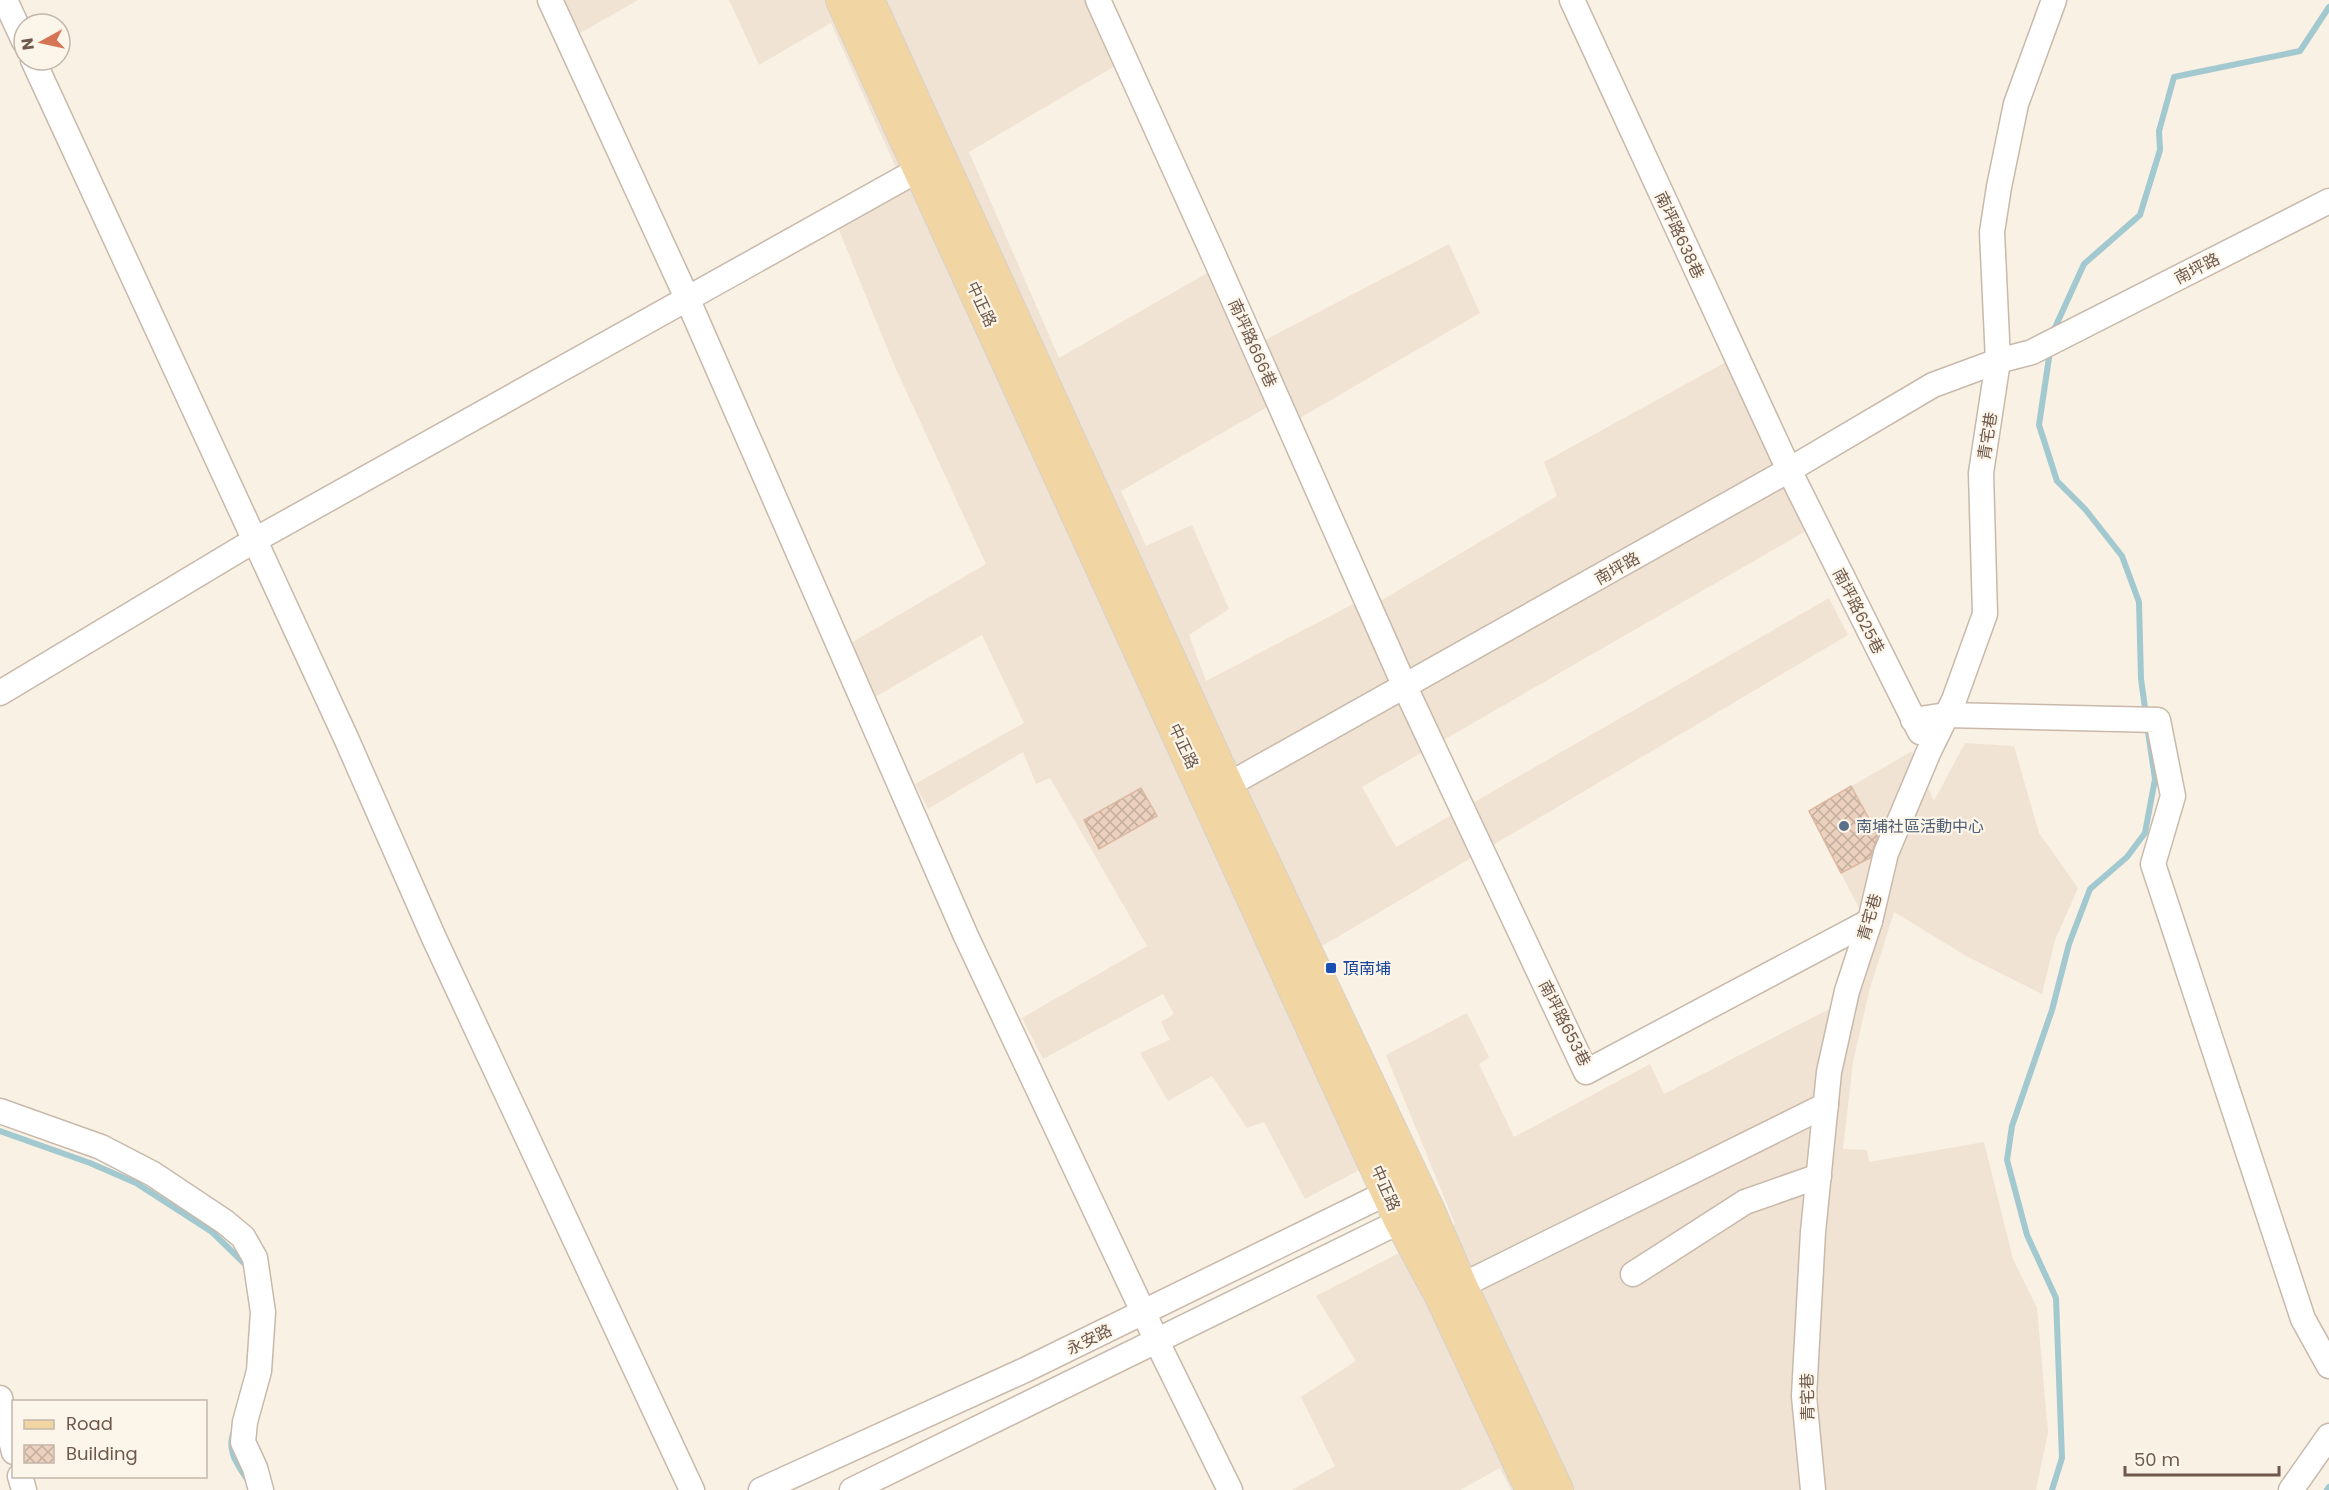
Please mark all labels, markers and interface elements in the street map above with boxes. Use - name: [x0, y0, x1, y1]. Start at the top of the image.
- north arrow: [12, 12, 72, 72]
- text: N: [15, 36, 40, 52]
- street label: 南坪路638巷: [1649, 188, 1710, 283]
- street label: 南坪路: [2171, 247, 2224, 290]
- street label: 中正路: [961, 278, 1002, 331]
- street label: 南坪路666巷: [1223, 295, 1282, 391]
- street label: 青宅巷: [1972, 411, 2003, 462]
- street label: 南坪路: [1591, 547, 1644, 590]
- street label: 南坪路625巷: [1827, 564, 1890, 658]
- street label: 中正路: [1163, 720, 1204, 773]
- place label: 南埔社區活動中心: [1856, 815, 1984, 838]
- marker: 南埔社區活動中心: [1837, 819, 1851, 833]
- street label: 青宅巷: [1852, 891, 1887, 943]
- place label: 頂南埔: [1343, 957, 1391, 980]
- marker: 頂南埔: [1324, 961, 1338, 975]
- street label: 南坪路653巷: [1533, 976, 1596, 1070]
- street label: 中正路: [1365, 1162, 1406, 1215]
- street label: 永安路: [1063, 1319, 1116, 1360]
- street label: 青宅巷: [1796, 1373, 1819, 1421]
- legend: [12, 1400, 207, 1478]
- text: Road: [66, 1411, 113, 1436]
- scale bar: [2125, 1439, 2280, 1477]
- text: Building: [66, 1441, 138, 1466]
- text: 50 m: [2134, 1447, 2180, 1472]

